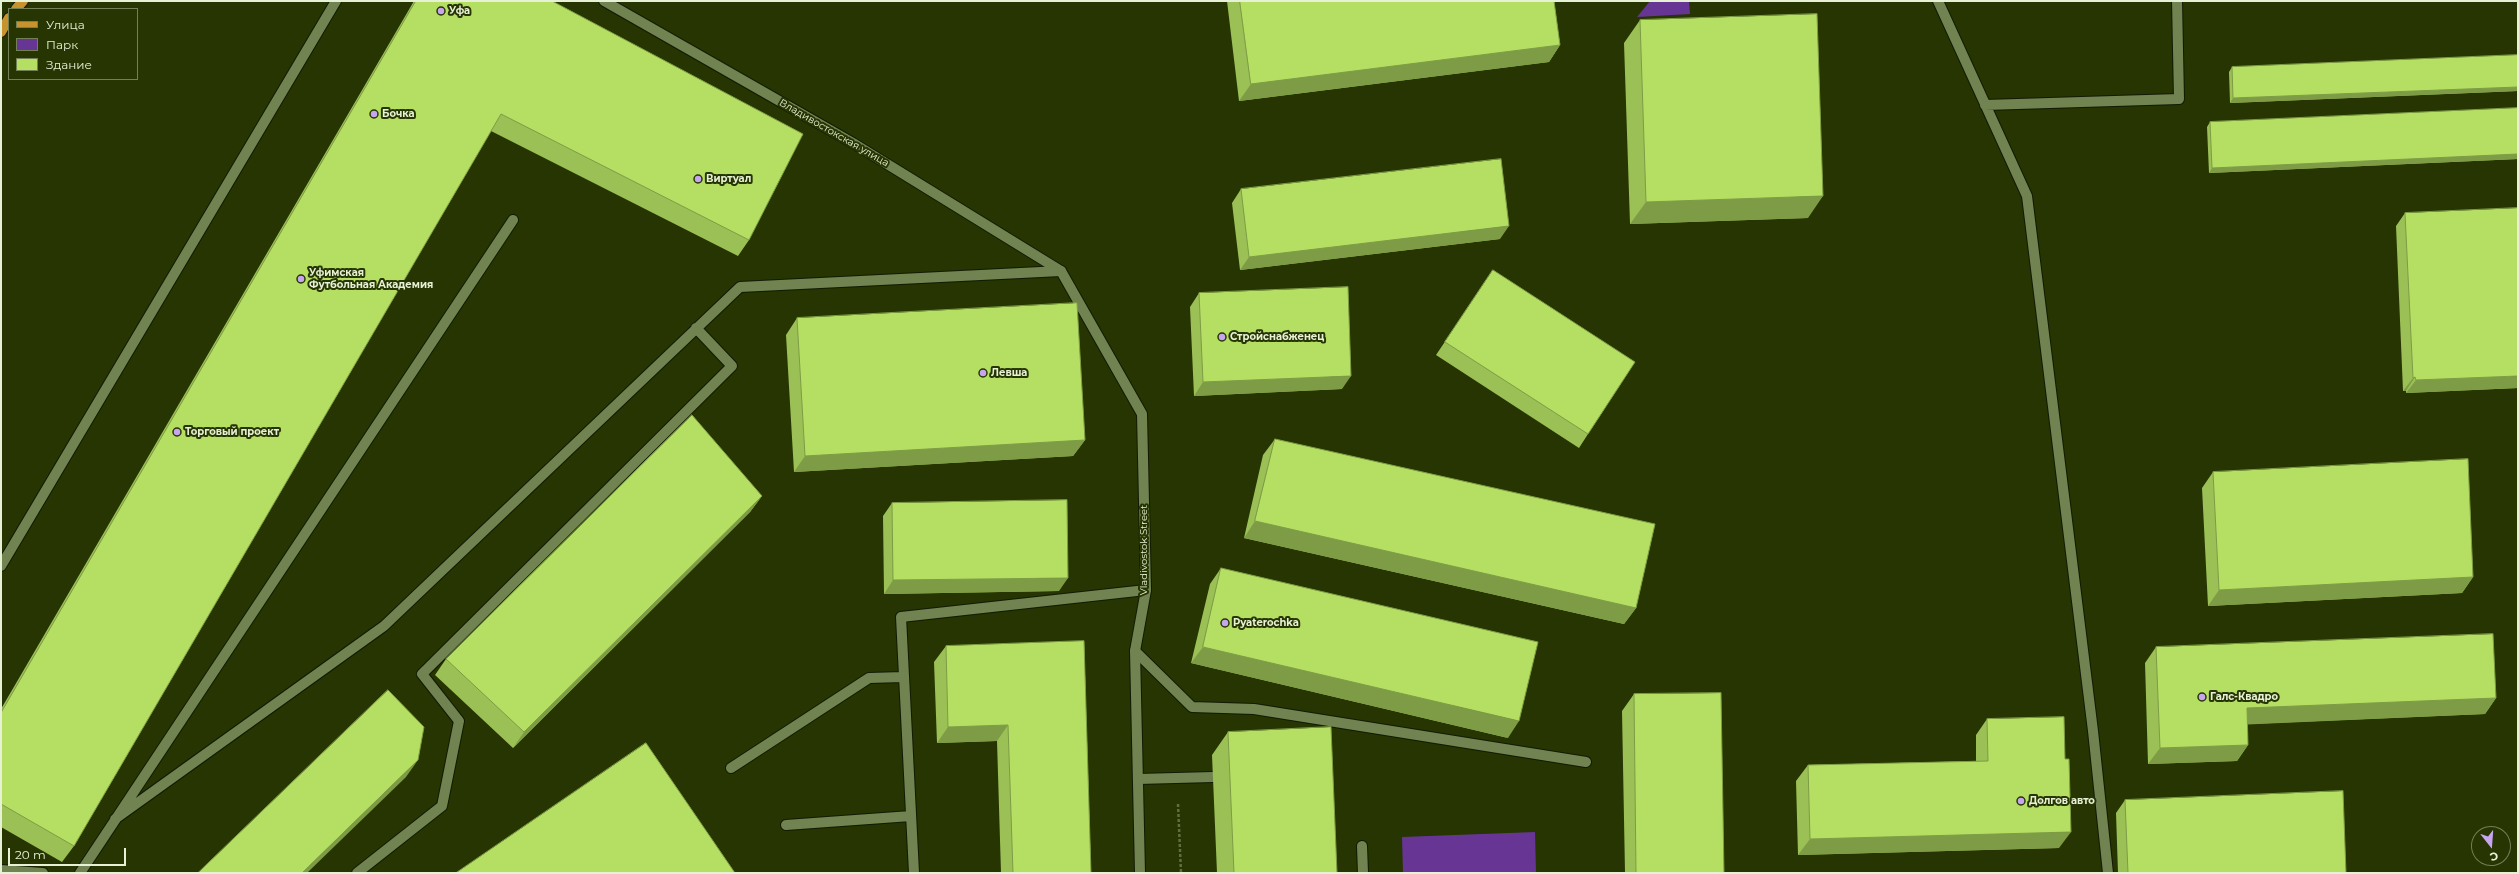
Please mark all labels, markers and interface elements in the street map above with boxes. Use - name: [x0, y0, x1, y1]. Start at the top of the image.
- place label: Уфа: [449, 5, 470, 17]
- marker: Уфа: [436, 6, 446, 16]
- legend: [8, 8, 138, 80]
- text: Улица: [46, 17, 85, 32]
- text: Парк: [46, 37, 78, 52]
- text: Здание: [46, 57, 92, 72]
- street label: Владивостокская улица: [777, 97, 891, 169]
- place label: Бочка: [382, 108, 415, 120]
- marker: Бочка: [369, 109, 379, 119]
- place label: Виртуал: [706, 173, 751, 185]
- marker: Виртуал: [693, 174, 703, 184]
- place label: Уфимская Футбольная Академия: [309, 267, 433, 290]
- marker: Уфимская Футбольная Академия: [296, 274, 306, 284]
- place label: Стройснабженец: [1230, 331, 1324, 343]
- marker: Стройснабженец: [1217, 332, 1227, 342]
- place label: Левша: [991, 367, 1027, 379]
- marker: Левша: [978, 368, 988, 378]
- place label: Торговый проект: [185, 426, 279, 438]
- marker: Торговый проект: [172, 427, 182, 437]
- street label: Vladivostok Street: [1138, 505, 1150, 595]
- place label: Pyaterochka: [1233, 617, 1299, 629]
- marker: Pyaterochka: [1220, 618, 1230, 628]
- place label: Галс-Квадро: [2210, 691, 2278, 703]
- marker: Галс-Квадро: [2197, 692, 2207, 702]
- place label: Долгов авто: [2029, 795, 2095, 807]
- marker: Долгов авто: [2016, 796, 2026, 806]
- north arrow: [2471, 826, 2511, 866]
- scale bar: [10, 840, 128, 866]
- text: 20 m: [15, 847, 46, 862]
- text: С: [2488, 849, 2500, 864]

